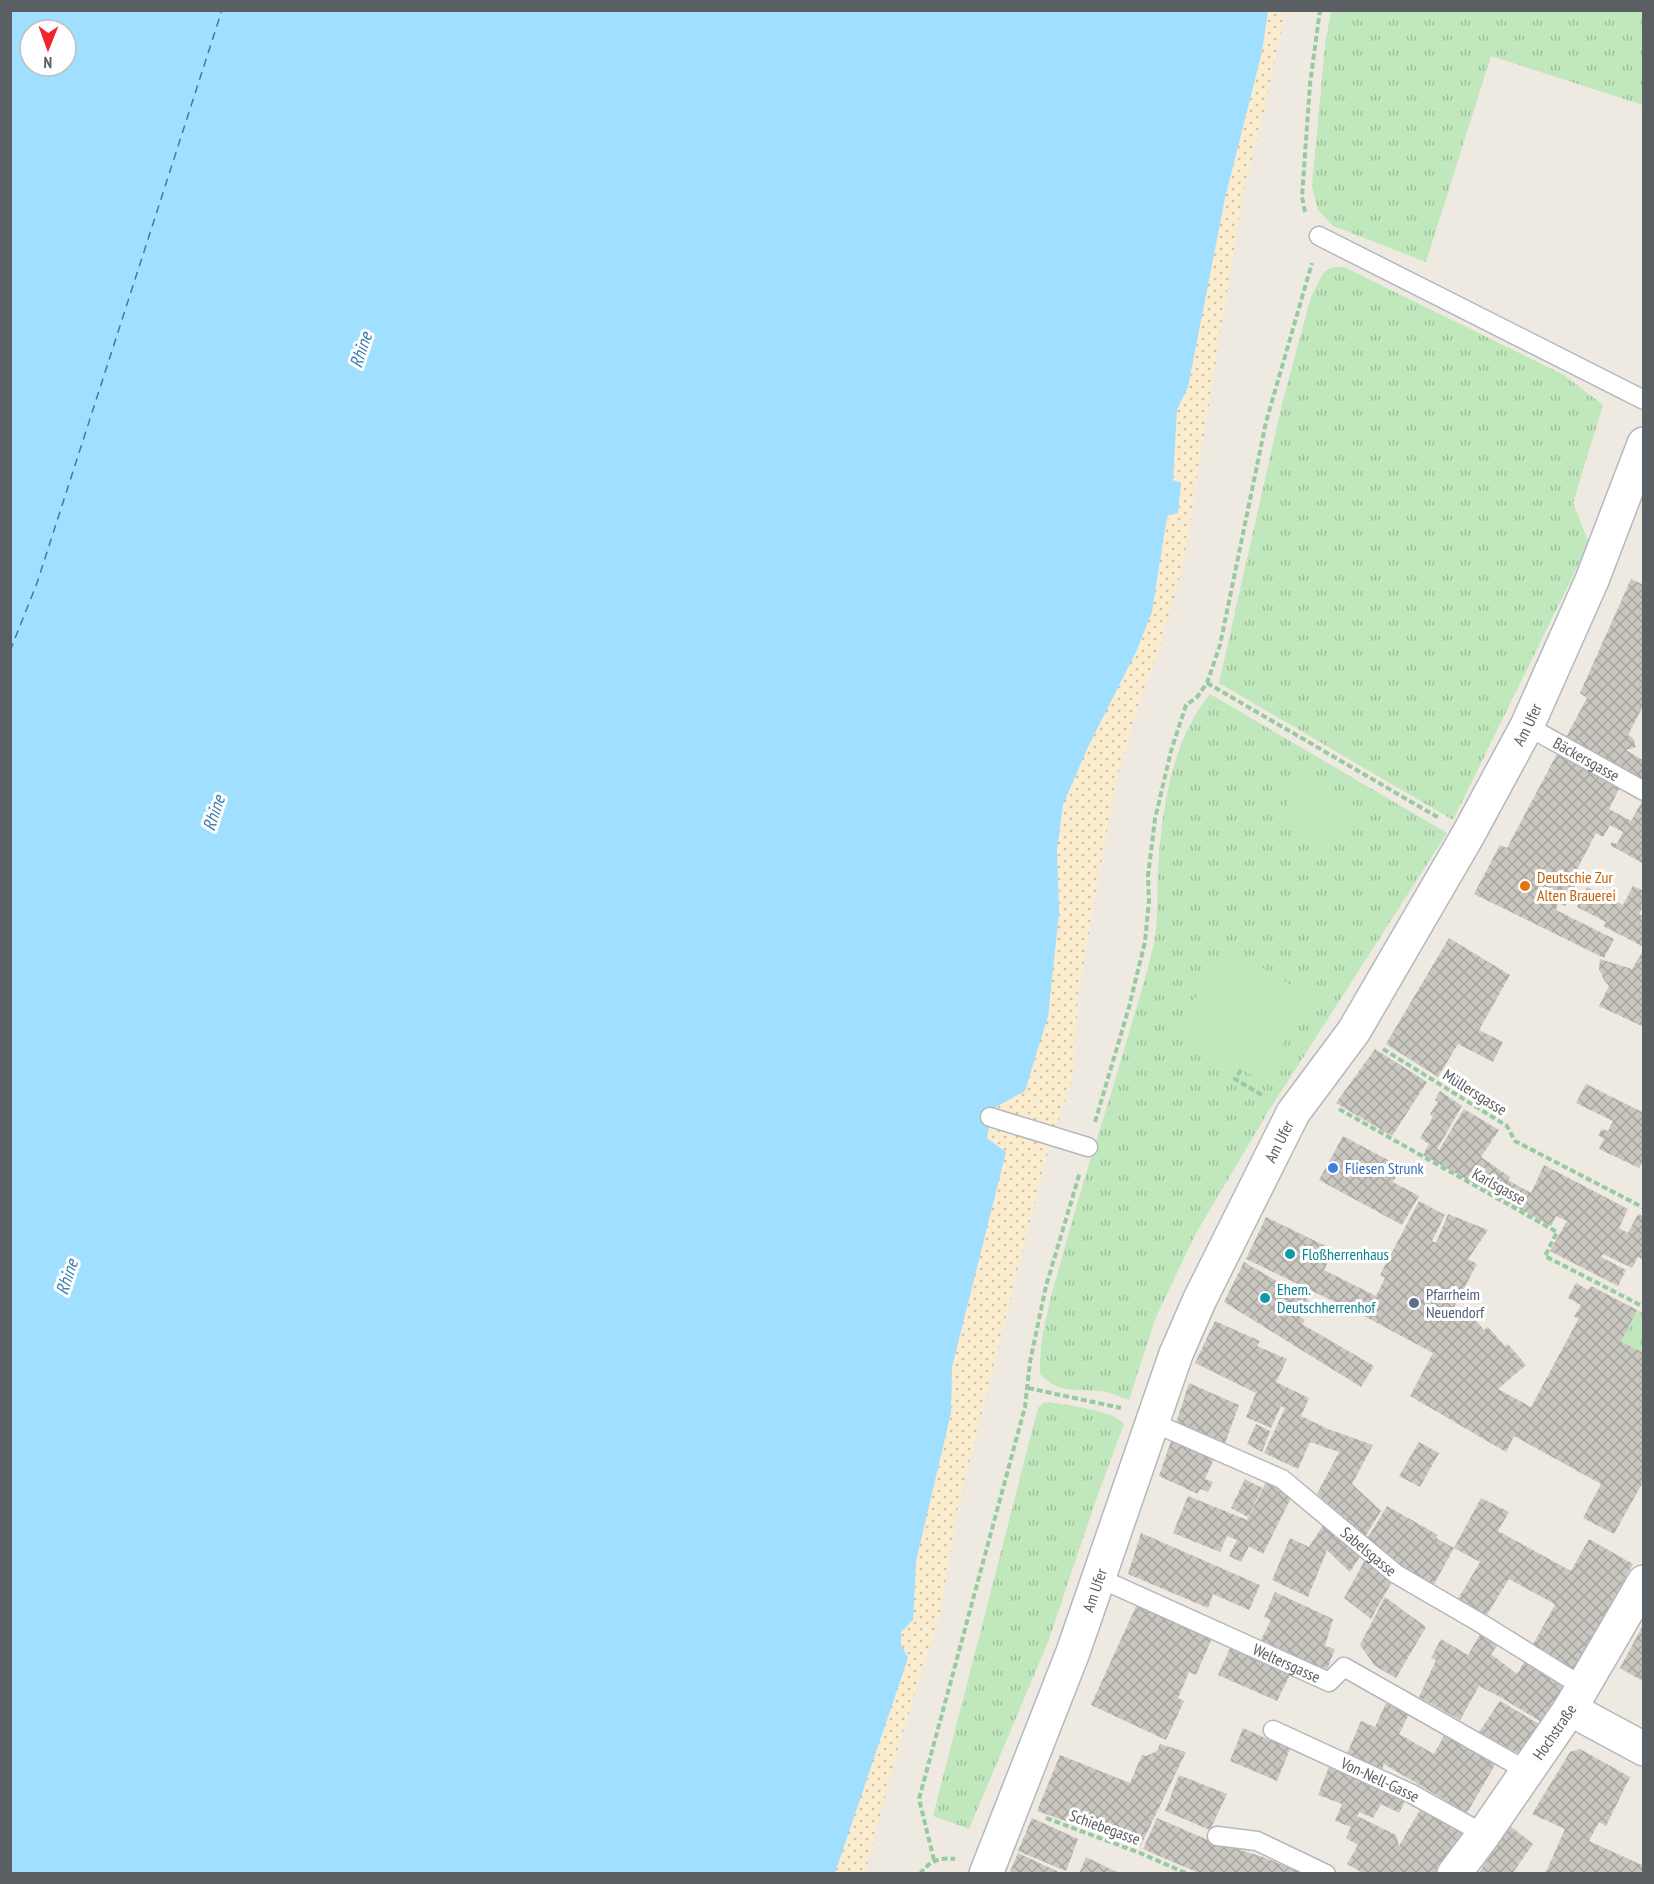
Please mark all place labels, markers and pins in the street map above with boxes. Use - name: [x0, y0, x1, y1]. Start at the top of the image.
- place label: Deutschie Zur Alten Brauerei: [1537, 867, 1616, 905]
- marker: Deutschie Zur Alten Brauerei: [1518, 879, 1532, 893]
- place label: Fliesen Strunk: [1345, 1158, 1424, 1178]
- marker: Fliesen Strunk: [1326, 1161, 1340, 1175]
- place label: Floßherrenhaus: [1302, 1244, 1389, 1264]
- marker: Floßherrenhaus: [1283, 1247, 1297, 1261]
- place label: Ehem. Deutschherrenhof: [1277, 1279, 1376, 1317]
- place label: Pfarrheim Neuendorf: [1426, 1284, 1485, 1322]
- marker: Ehem. Deutschherrenhof: [1258, 1291, 1272, 1305]
- marker: Pfarrheim Neuendorf: [1407, 1296, 1421, 1310]

